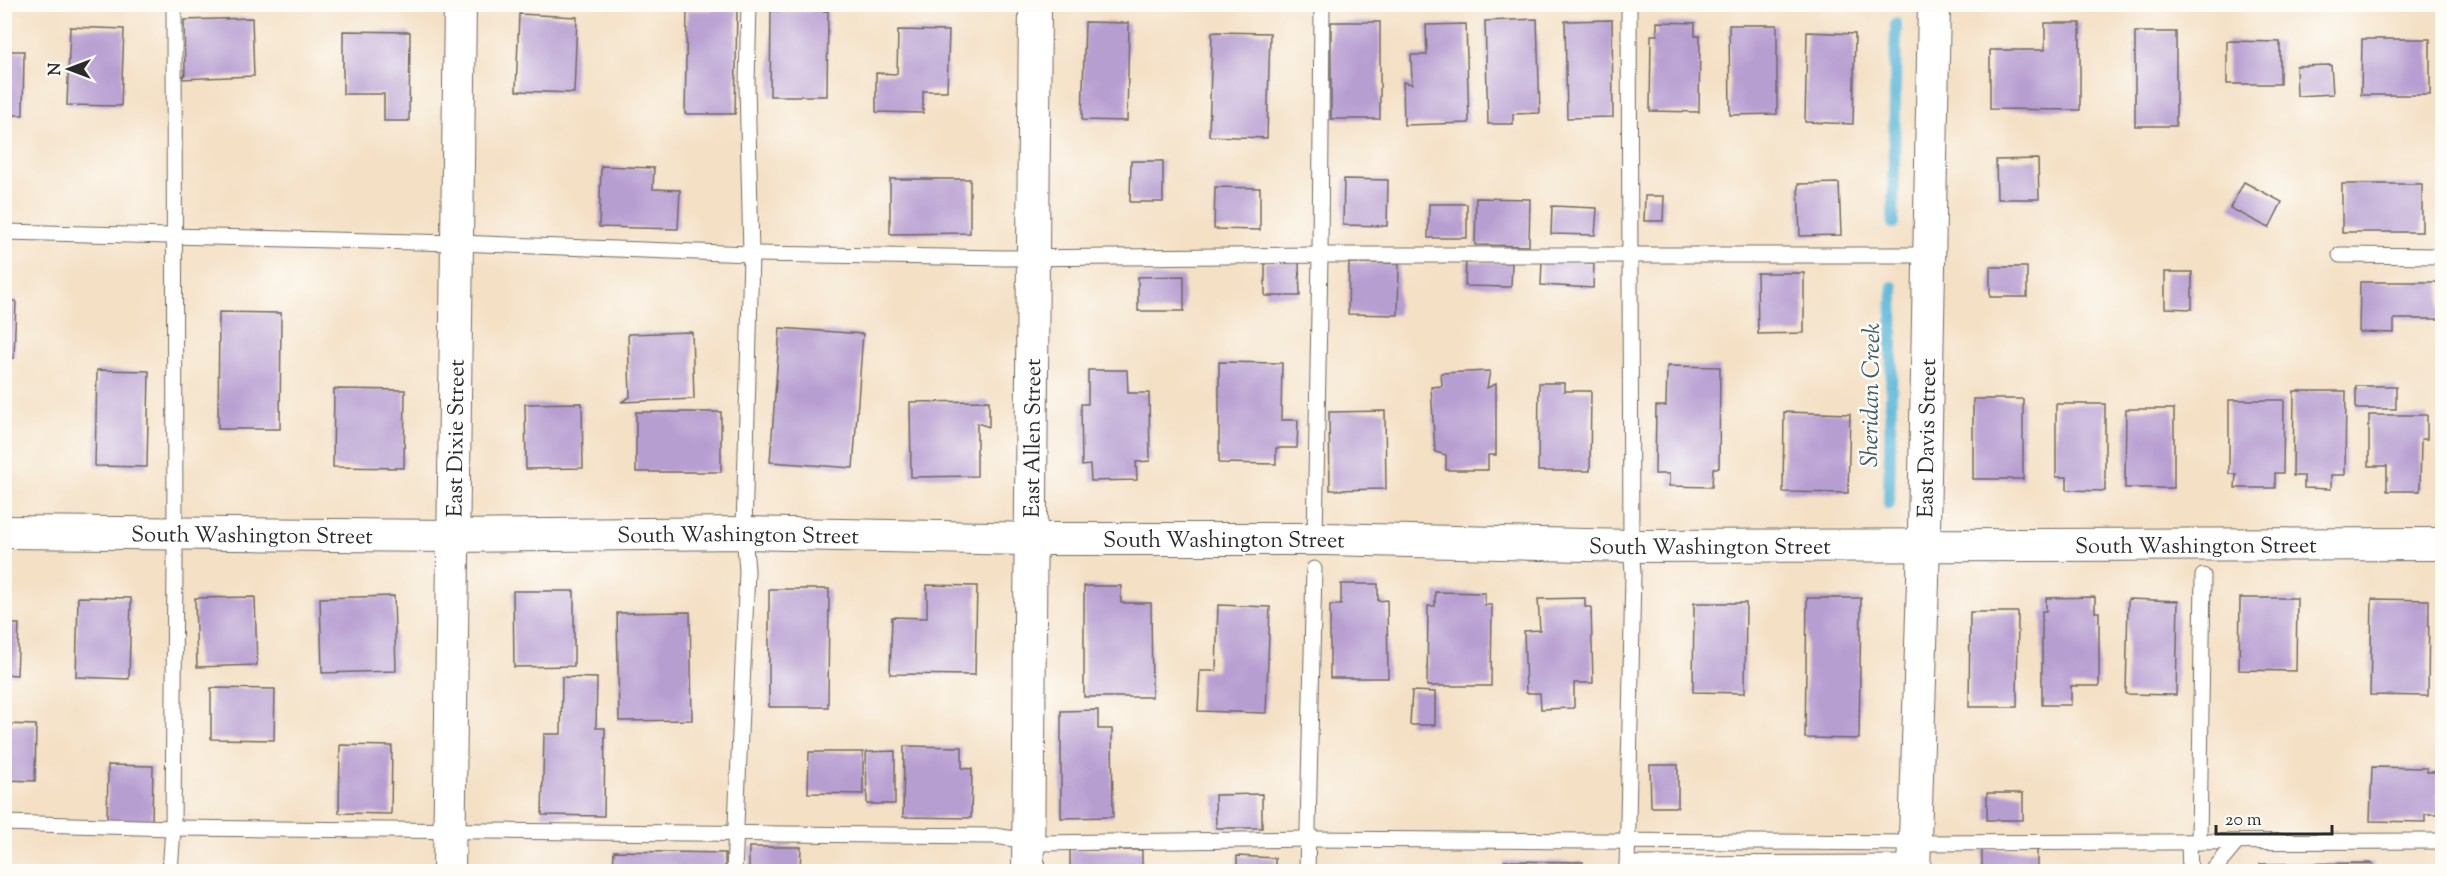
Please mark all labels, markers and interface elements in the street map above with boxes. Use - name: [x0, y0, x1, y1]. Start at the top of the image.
- north arrow: [39, 39, 99, 99]
- text: N: [45, 62, 68, 75]
- water label: Sheridan Creek: [1854, 323, 1890, 467]
- street label: East Dixie Street: [440, 358, 475, 517]
- street label: East Allen Street: [1018, 358, 1051, 518]
- street label: East Davis Street: [1911, 358, 1946, 518]
- street label: South Washington Street: [131, 520, 373, 554]
- street label: South Washington Street: [617, 520, 860, 554]
- street label: South Washington Street: [1103, 526, 1346, 558]
- street label: South Washington Street: [2075, 531, 2317, 564]
- street label: South Washington Street: [1588, 532, 1831, 565]
- scale bar: [2216, 798, 2332, 836]
- text: 20 m: [2225, 808, 2262, 834]

